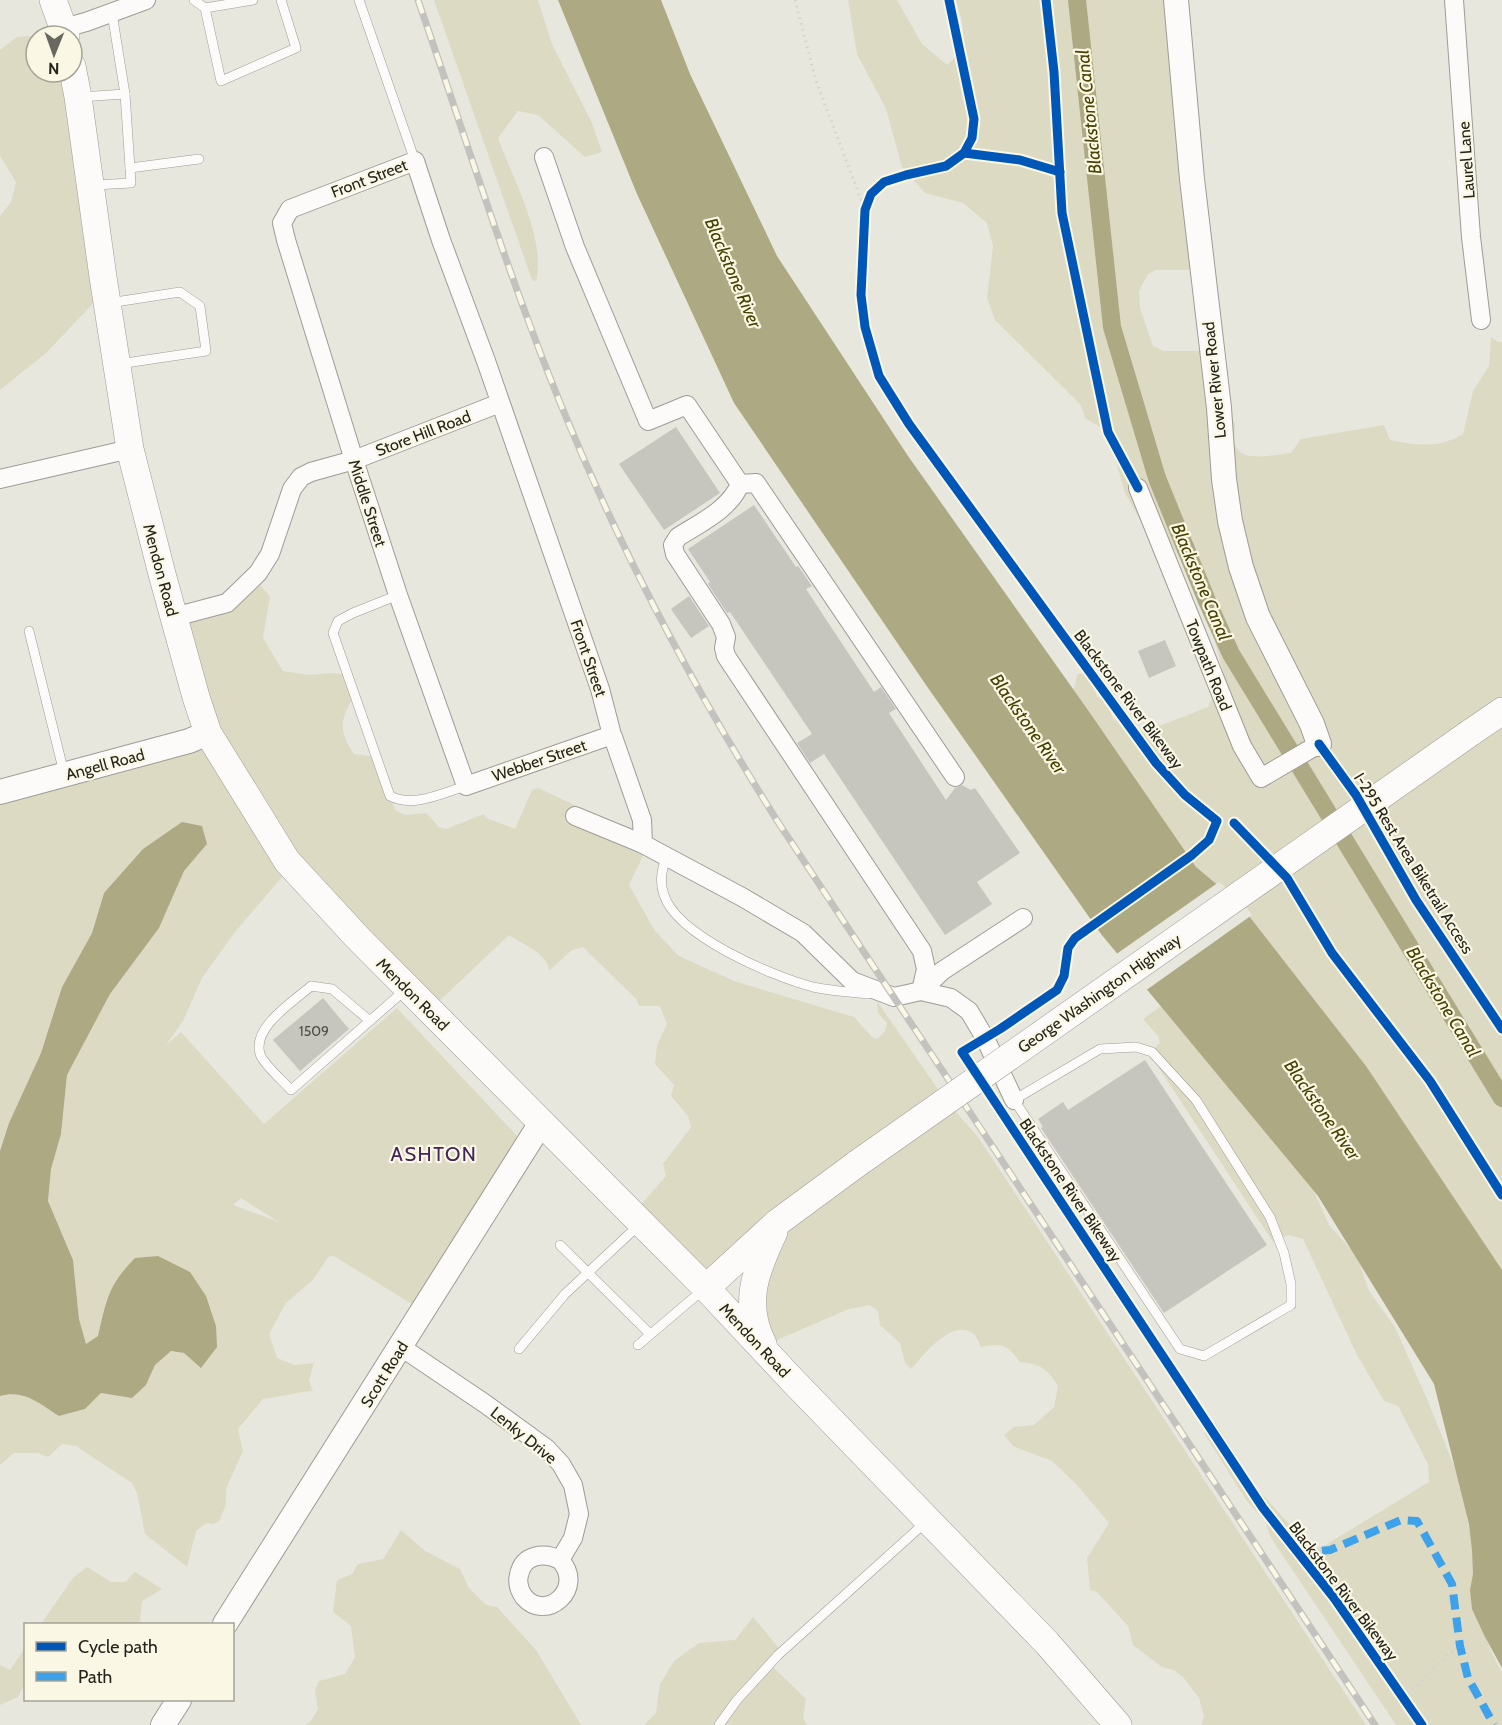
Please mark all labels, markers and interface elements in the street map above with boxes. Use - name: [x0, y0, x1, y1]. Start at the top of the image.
- north arrow: [24, 24, 84, 84]
- water label: Blackstone Canal: [1071, 48, 1106, 175]
- text: N: [48, 59, 60, 78]
- street label: Laurel Lane: [1454, 121, 1479, 199]
- street label: Front Street: [328, 155, 411, 202]
- water label: Blackstone River: [700, 215, 767, 333]
- street label: Lower River Road: [1199, 321, 1230, 439]
- street label: Store Hill Road: [373, 407, 473, 460]
- street label: Middle Street: [344, 457, 391, 550]
- water label: Blackstone Canal: [1166, 520, 1236, 645]
- street label: Mendon Road: [139, 522, 182, 618]
- street label: Front Street: [566, 617, 611, 700]
- street label: Towpath Road: [1182, 617, 1235, 713]
- street label: Blackstone River Bikeway: [1070, 626, 1187, 773]
- water label: Blackstone River: [985, 670, 1072, 780]
- street label: Webber Street: [490, 735, 589, 785]
- street label: Angell Road: [64, 745, 147, 784]
- street label: I-295 Rest Area Biketrail Access: [1350, 769, 1477, 958]
- street label: George Washington Highway: [1014, 930, 1185, 1057]
- water label: Blackstone Canal: [1401, 943, 1485, 1062]
- street label: Mendon Road: [372, 954, 453, 1035]
- house number: 1509: [299, 1022, 329, 1040]
- water label: Blackstone River: [1279, 1056, 1366, 1166]
- street label: Blackstone River Bikeway: [1015, 1115, 1126, 1266]
- district label: ASHTON: [391, 1142, 477, 1166]
- street label: Mendon Road: [715, 1299, 794, 1382]
- street label: Scott Road: [357, 1338, 412, 1411]
- street label: Lenky Drive: [487, 1403, 561, 1468]
- street label: Blackstone River Bikeway: [1285, 1518, 1402, 1665]
- legend: [24, 1623, 234, 1701]
- text: Cycle path: [78, 1636, 158, 1658]
- text: Path: [78, 1666, 112, 1688]

